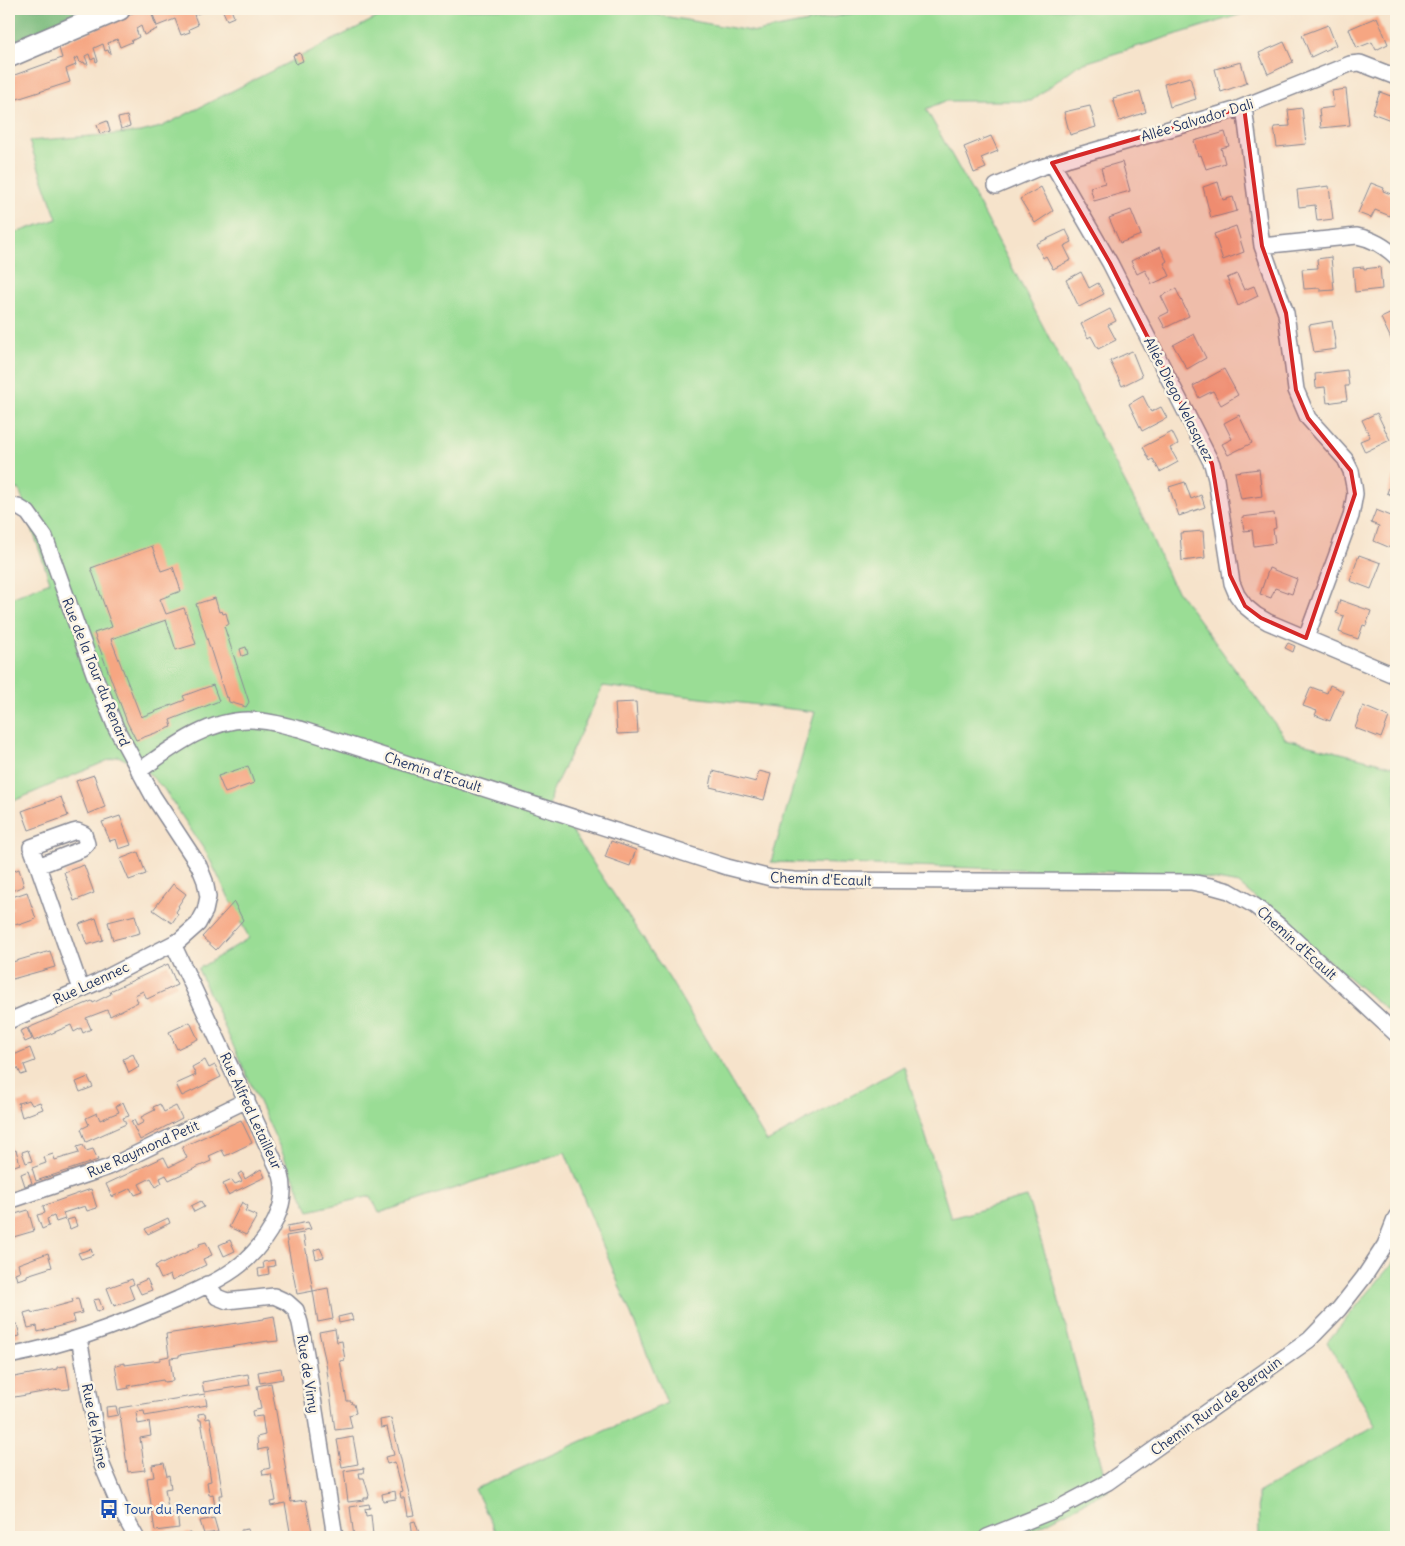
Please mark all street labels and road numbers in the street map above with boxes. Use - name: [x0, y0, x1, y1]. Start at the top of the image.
- street label: Allée Salvador Dali: [1139, 94, 1255, 146]
- street label: Allée Diego Velasquez: [1140, 334, 1218, 464]
- street label: Rue de la Tour du Renard: [58, 595, 134, 749]
- street label: Chemin d'Ecault: [382, 748, 484, 796]
- street label: Chemin d'Ecault: [770, 868, 872, 890]
- street label: Chemin d'Ecault: [1253, 902, 1341, 984]
- street label: Rue Laennec: [50, 958, 132, 1008]
- street label: Rue Alfred Letailleur: [216, 1050, 286, 1173]
- street label: Rue Raymond Petit: [84, 1116, 202, 1182]
- street label: Rue de Vimy: [293, 1334, 323, 1414]
- street label: Chemin Rural de Berquin: [1147, 1353, 1285, 1459]
- street label: Rue de l'Aisne: [78, 1382, 112, 1470]

